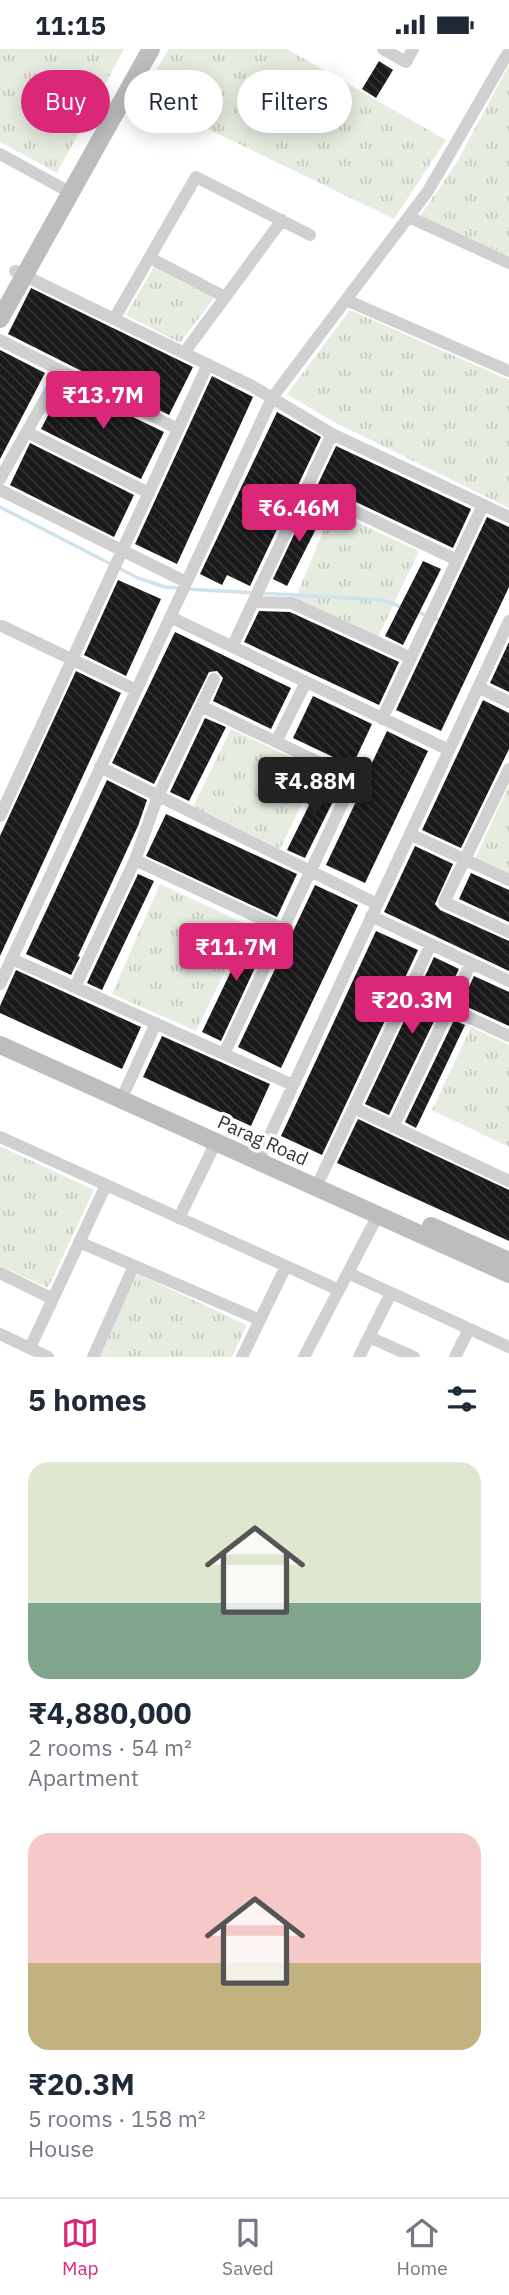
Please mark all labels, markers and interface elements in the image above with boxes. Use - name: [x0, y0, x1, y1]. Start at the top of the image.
- text: 11:15: [35, 8, 106, 42]
- chip: Buy: [21, 70, 110, 133]
- chip: Rent: [124, 70, 223, 133]
- chip: Filters: [237, 70, 352, 133]
- pin: ₹13.7M: [46, 371, 160, 431]
- text: ₹13.7M: [62, 379, 144, 409]
- pin: ₹6.46M: [242, 484, 356, 544]
- text: ₹6.46M: [258, 492, 340, 522]
- pin: ₹4.88M: [258, 757, 372, 817]
- text: ₹4.88M: [274, 765, 356, 795]
- pin: ₹11.7M: [179, 923, 293, 983]
- text: ₹11.7M: [195, 931, 277, 961]
- pin: ₹20.3M: [355, 977, 469, 1036]
- text: ₹20.3M: [371, 984, 453, 1014]
- street label: Parag Road: [214, 1109, 312, 1171]
- text: 5 homes: [28, 1380, 147, 1419]
- icon: filters: [443, 1380, 481, 1418]
- icon: home: [192, 1507, 318, 1633]
- text: ₹4,880,000: [28, 1693, 191, 1732]
- text: 2 rooms · 54 m²: [28, 1732, 192, 1762]
- text: Apartment: [28, 1762, 139, 1792]
- icon: home: [192, 1878, 318, 2004]
- text: ₹20.3M: [28, 2064, 135, 2103]
- text: 5 rooms · 158 m²: [28, 2103, 206, 2133]
- text: House: [28, 2133, 94, 2163]
- tab: Map: [61, 2214, 99, 2280]
- tab: Saved: [222, 2214, 274, 2280]
- tab: Home: [397, 2214, 448, 2280]

